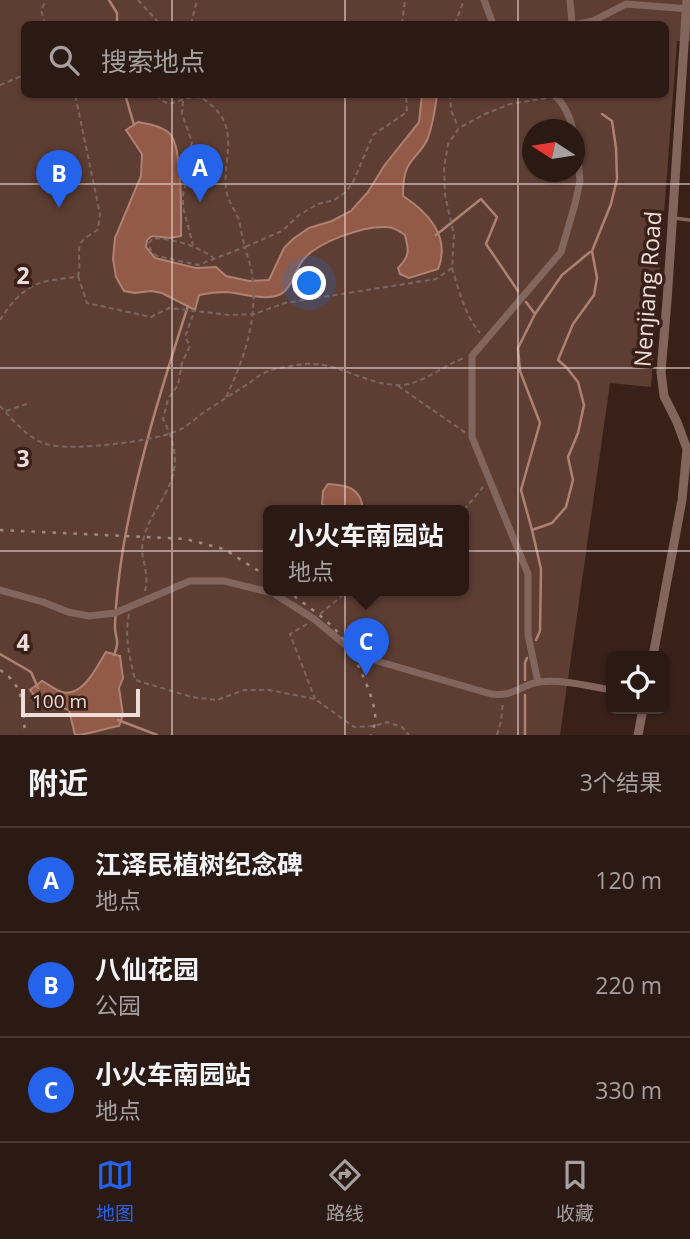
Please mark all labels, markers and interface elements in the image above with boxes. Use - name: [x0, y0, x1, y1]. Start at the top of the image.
- search box: [21, 21, 669, 98]
- icon: search: [45, 41, 83, 79]
- text: 搜索地点: [101, 43, 205, 79]
- north arrow: [522, 119, 585, 182]
- pin: A: [177, 144, 223, 202]
- pin: B: [36, 150, 82, 208]
- street label: Nenjiang Road: [626, 210, 668, 368]
- text: 2: [16, 259, 30, 291]
- your location: [292, 266, 326, 300]
- text: 3: [16, 442, 30, 474]
- popup: [263, 505, 469, 596]
- text: 小火车南园站: [288, 517, 444, 553]
- text: 地点: [288, 555, 334, 587]
- pin: C: [343, 618, 389, 676]
- text: 4: [16, 626, 30, 658]
- map controls: [606, 651, 669, 714]
- button: locate: [606, 651, 669, 714]
- scale bar: [21, 686, 140, 718]
- text: 100 m: [32, 688, 87, 714]
- text: 附近: [28, 762, 88, 803]
- text: 3个结果: [580, 766, 662, 798]
- text: 江泽民植树纪念碑: [95, 846, 303, 882]
- text: A: [43, 864, 59, 896]
- text: 120 m: [595, 864, 662, 896]
- text: 地点: [95, 884, 141, 916]
- text: 八仙花园: [95, 951, 199, 987]
- text: B: [43, 969, 59, 1001]
- text: 220 m: [595, 969, 662, 1001]
- text: 公园: [95, 989, 141, 1021]
- text: 小火车南园站: [95, 1056, 251, 1092]
- text: C: [44, 1074, 58, 1106]
- text: 330 m: [595, 1074, 662, 1106]
- text: 地点: [95, 1094, 141, 1126]
- tab: 地图: [96, 1156, 134, 1226]
- tab: 路线: [326, 1156, 364, 1226]
- tab: 收藏: [556, 1156, 594, 1226]

